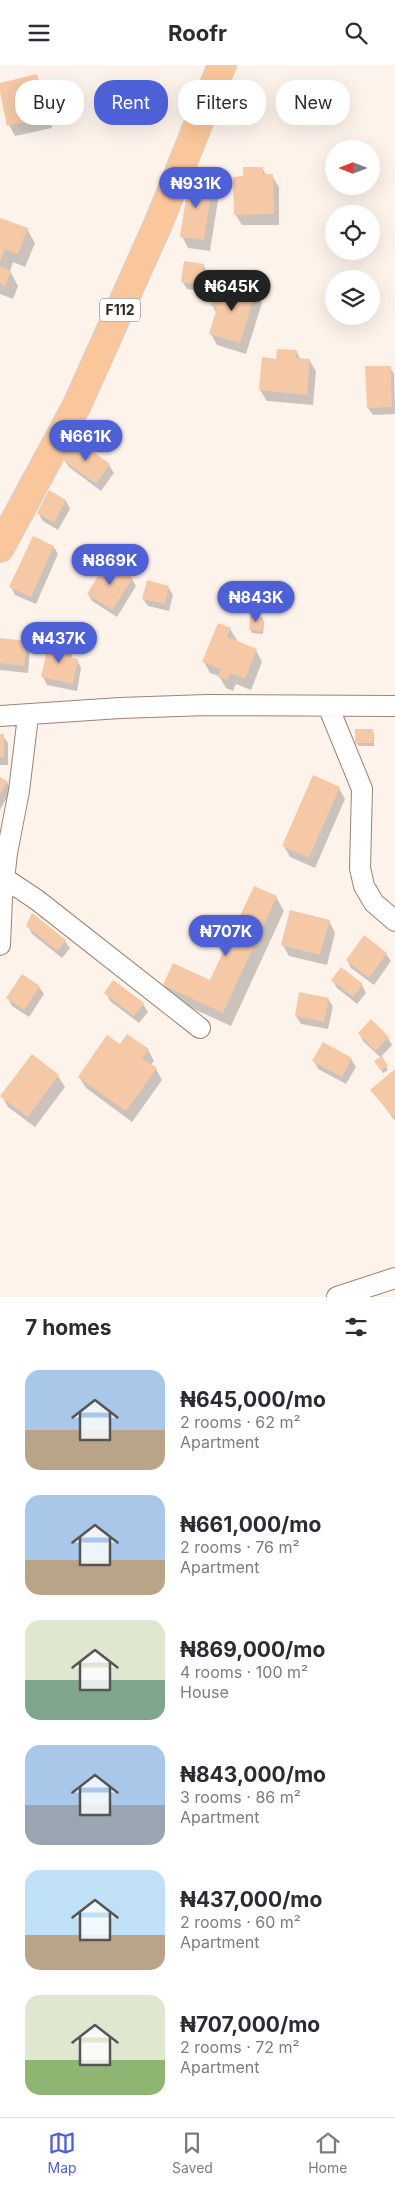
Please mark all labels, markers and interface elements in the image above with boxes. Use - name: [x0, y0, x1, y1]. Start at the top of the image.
- icon: menu: [25, 19, 53, 47]
- icon: search: [342, 19, 370, 47]
- text: Roofr: [168, 20, 227, 46]
- chip: Buy: [15, 80, 84, 125]
- chip: Rent: [94, 80, 168, 125]
- chip: Filters: [178, 80, 266, 125]
- chip: New: [276, 80, 350, 125]
- north arrow: [325, 140, 380, 195]
- map controls: [325, 140, 380, 325]
- pin: ₦931K: [161, 167, 231, 209]
- text: ₦931K: [170, 173, 222, 193]
- button: locate: [325, 205, 380, 260]
- pin: ₦645K: [197, 269, 267, 312]
- button: layers: [325, 270, 380, 325]
- text: ₦645K: [204, 276, 260, 296]
- road number: F112: [100, 299, 140, 321]
- pin: ₦661K: [51, 419, 121, 462]
- text: ₦661K: [60, 426, 112, 446]
- pin: ₦869K: [75, 543, 145, 586]
- text: ₦869K: [83, 550, 137, 570]
- pin: ₦843K: [221, 581, 291, 623]
- text: ₦843K: [228, 587, 284, 607]
- pin: ₦437K: [24, 621, 94, 664]
- text: ₦437K: [32, 628, 86, 648]
- pin: ₦707K: [191, 915, 261, 957]
- text: ₦707K: [200, 921, 252, 941]
- icon: filters: [342, 1313, 370, 1341]
- text: 7 homes: [25, 1315, 112, 1340]
- text: ₦645,000/mo: [180, 1387, 326, 1412]
- icon: home: [65, 1390, 125, 1450]
- text: 2 rooms · 62 m²: [180, 1412, 301, 1432]
- text: Apartment: [180, 1432, 260, 1452]
- text: ₦661,000/mo: [180, 1512, 321, 1537]
- icon: home: [65, 1515, 125, 1575]
- text: 2 rooms · 76 m²: [180, 1537, 300, 1557]
- text: Apartment: [180, 1557, 260, 1577]
- text: ₦869,000/mo: [180, 1637, 325, 1662]
- icon: home: [65, 1640, 125, 1700]
- text: 4 rooms · 100 m²: [180, 1662, 308, 1682]
- text: House: [180, 1682, 229, 1702]
- text: ₦843,000/mo: [180, 1762, 326, 1787]
- icon: home: [65, 1765, 125, 1825]
- text: 3 rooms · 86 m²: [180, 1787, 301, 1807]
- text: Apartment: [180, 1807, 260, 1827]
- text: ₦437,000/mo: [180, 1887, 322, 1912]
- icon: home: [65, 1890, 125, 1950]
- text: 2 rooms · 60 m²: [180, 1912, 301, 1932]
- text: Apartment: [180, 1932, 260, 1952]
- text: ₦707,000/mo: [180, 2012, 320, 2037]
- icon: home: [65, 2015, 125, 2075]
- text: 2 rooms · 72 m²: [180, 2037, 300, 2057]
- text: Apartment: [180, 2057, 260, 2077]
- tab: Map: [48, 2129, 77, 2176]
- tab: Saved: [172, 2129, 213, 2176]
- tab: Home: [308, 2129, 347, 2176]

